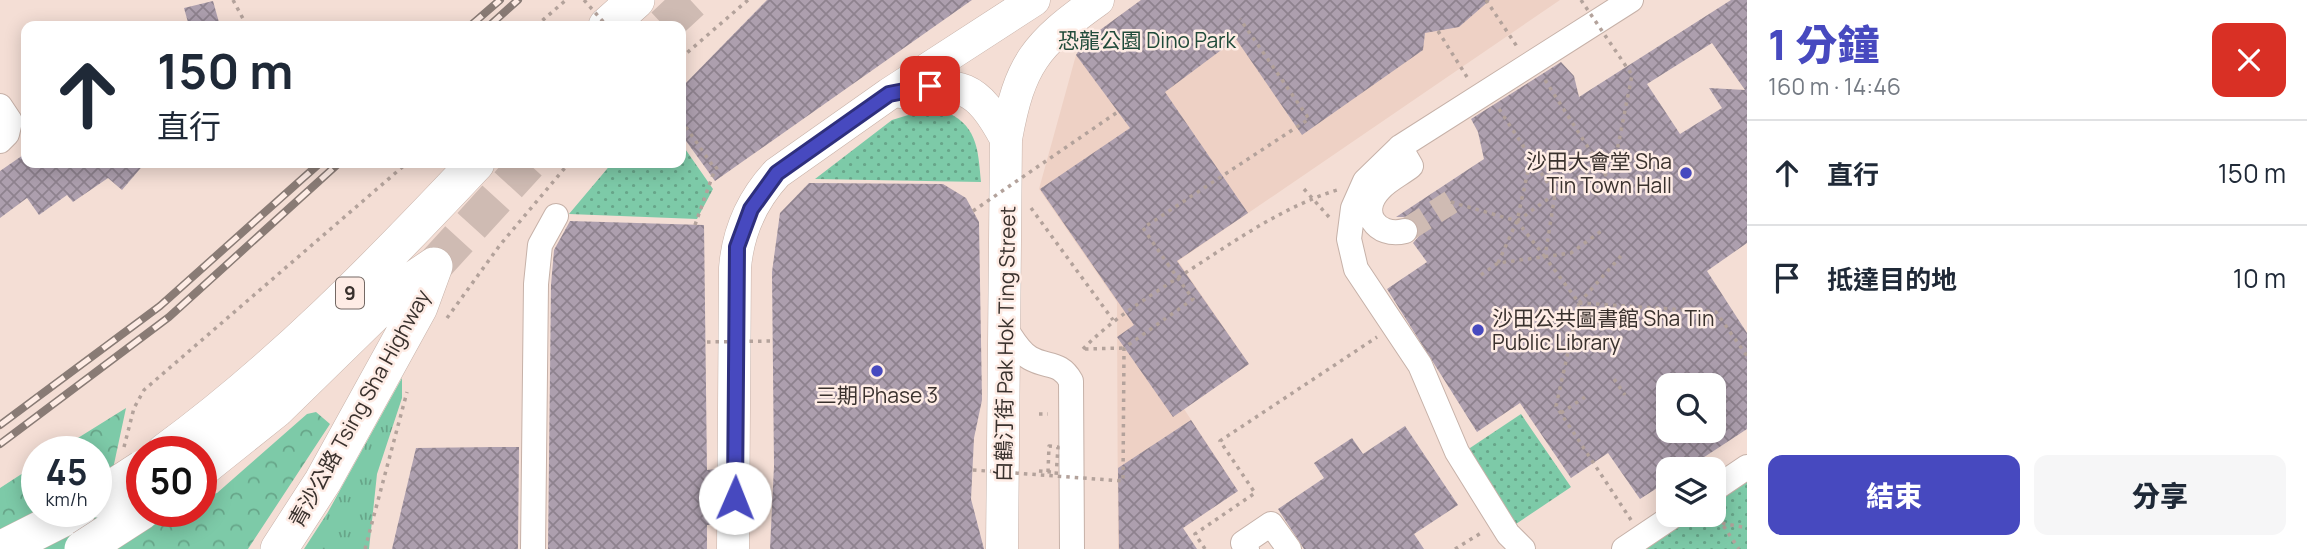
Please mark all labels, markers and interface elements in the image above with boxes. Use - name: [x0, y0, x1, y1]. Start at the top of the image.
- text: 1 分鐘: [1768, 15, 1879, 73]
- button: close: [2212, 23, 2286, 97]
- park label: 恐龍公園 Dino Park: [1058, 26, 1237, 54]
- text: 150 m: [157, 37, 293, 104]
- icon: ahead: [42, 49, 133, 140]
- pin: [900, 56, 960, 116]
- icon: arrive: [911, 67, 949, 105]
- text: 160 m · 14:46: [1768, 70, 1901, 102]
- text: 直行: [157, 104, 221, 148]
- place label: 沙田大會堂 Sha Tin Town Hall: [1526, 147, 1672, 199]
- icon: ahead: [1768, 154, 1806, 192]
- text: 150 m: [2218, 155, 2286, 191]
- text: 直行: [1827, 156, 1879, 192]
- marker: 沙田大會堂 Sha Tin Town Hall: [1678, 165, 1694, 181]
- street label: 白鶴汀街 Pak Hok Ting Street: [989, 206, 1021, 482]
- icon: arrive: [1768, 259, 1806, 297]
- text: 10 m: [2233, 260, 2286, 296]
- text: 抵達目的地: [1827, 261, 1957, 297]
- road number: 9: [336, 278, 364, 308]
- street label: 青沙公路 Tsing Sha Highway: [282, 284, 436, 532]
- place label: 沙田公共圖書館 Sha Tin Public Library: [1492, 304, 1714, 356]
- marker: 沙田公共圖書館 Sha Tin Public Library: [1470, 322, 1486, 338]
- marker: 三期 Phase 3: [869, 363, 885, 379]
- map controls: [1656, 373, 1726, 527]
- button: search: [1656, 373, 1726, 443]
- place label: 三期 Phase 3: [816, 381, 938, 409]
- speed limit sign: 50: [126, 436, 217, 527]
- text: 45: [46, 448, 87, 496]
- button: 結束: [1768, 455, 2020, 535]
- button: 分享: [2034, 455, 2286, 535]
- button: layers: [1656, 457, 1726, 527]
- position arrow: [698, 461, 772, 535]
- text: km/h: [46, 487, 87, 511]

